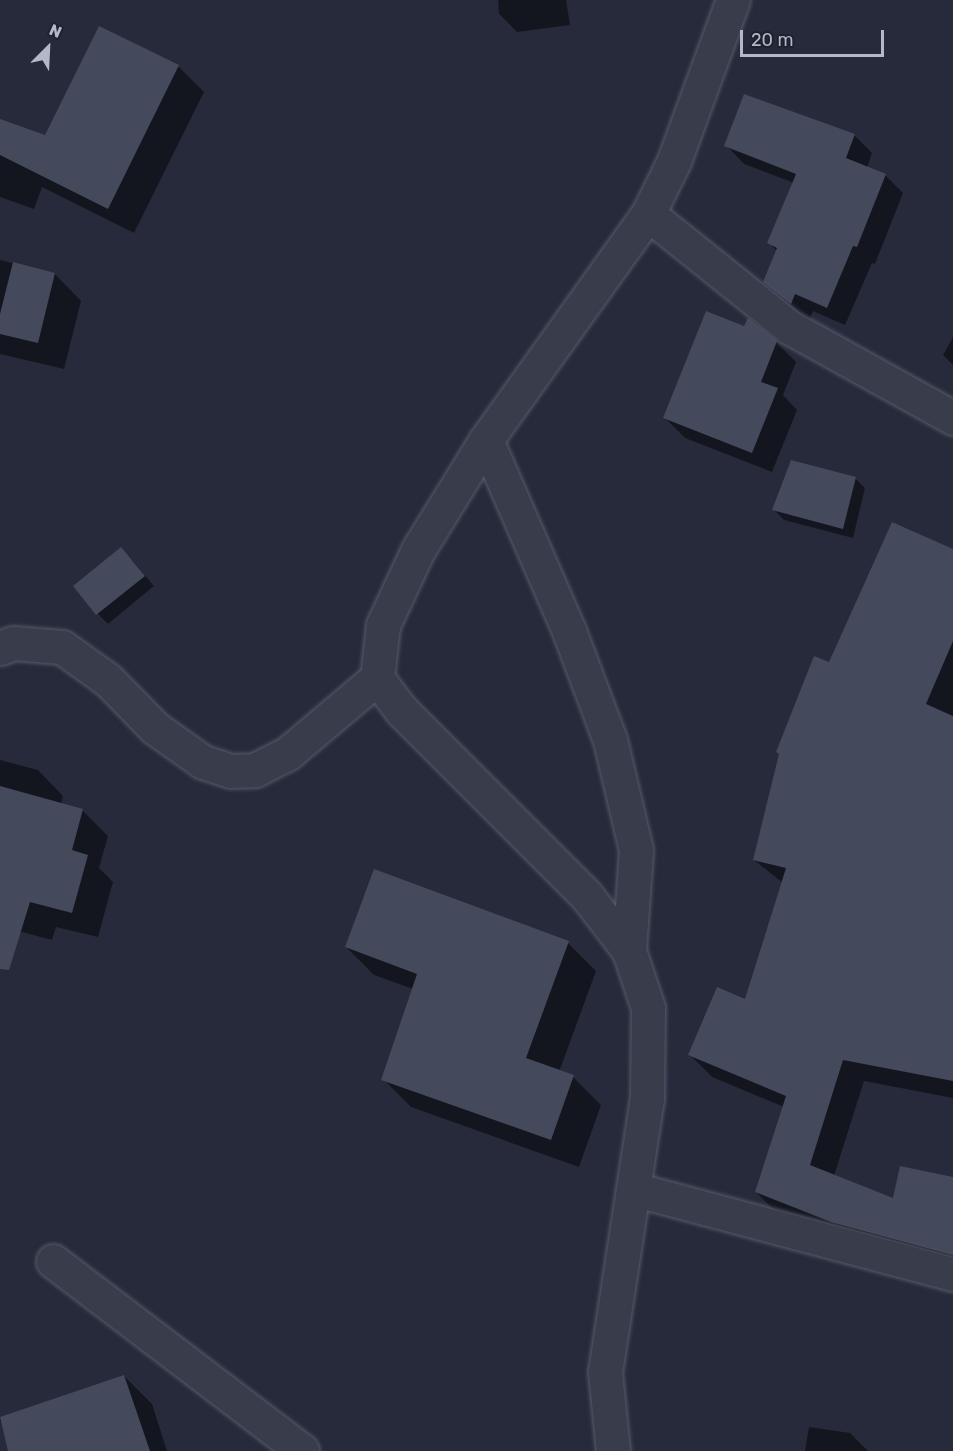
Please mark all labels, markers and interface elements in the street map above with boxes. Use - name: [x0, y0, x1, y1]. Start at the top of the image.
- north arrow: [18, 18, 78, 78]
- scale bar: [743, 18, 887, 56]
- text: N: [46, 20, 65, 42]
- text: 20 m: [751, 29, 793, 51]

